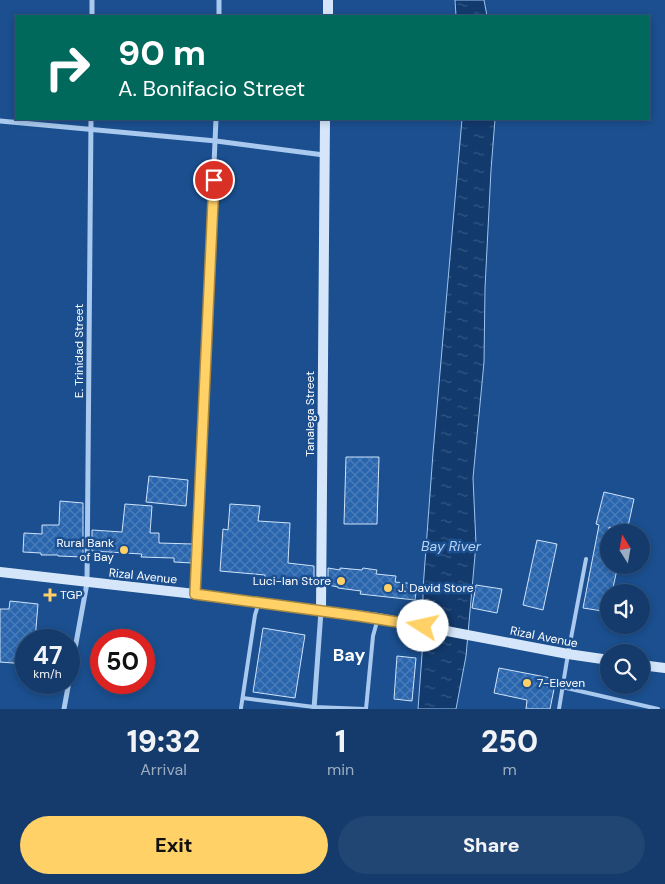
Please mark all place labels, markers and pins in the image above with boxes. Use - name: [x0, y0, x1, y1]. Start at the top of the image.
- pin: [193, 159, 235, 201]
- place label: Rural Bank of Bay: [56, 535, 114, 565]
- marker: Rural Bank of Bay: [118, 544, 130, 556]
- place label: Luci-lan Store: [253, 573, 331, 589]
- marker: Luci-lan Store: [335, 575, 347, 587]
- place label: J. David Store: [398, 580, 474, 596]
- marker: J. David Store: [382, 582, 394, 594]
- place label: TGP: [60, 587, 82, 603]
- marker: TGP: [44, 589, 56, 601]
- place label: 7-Eleven: [537, 675, 585, 691]
- marker: 7-Eleven: [521, 677, 533, 689]

